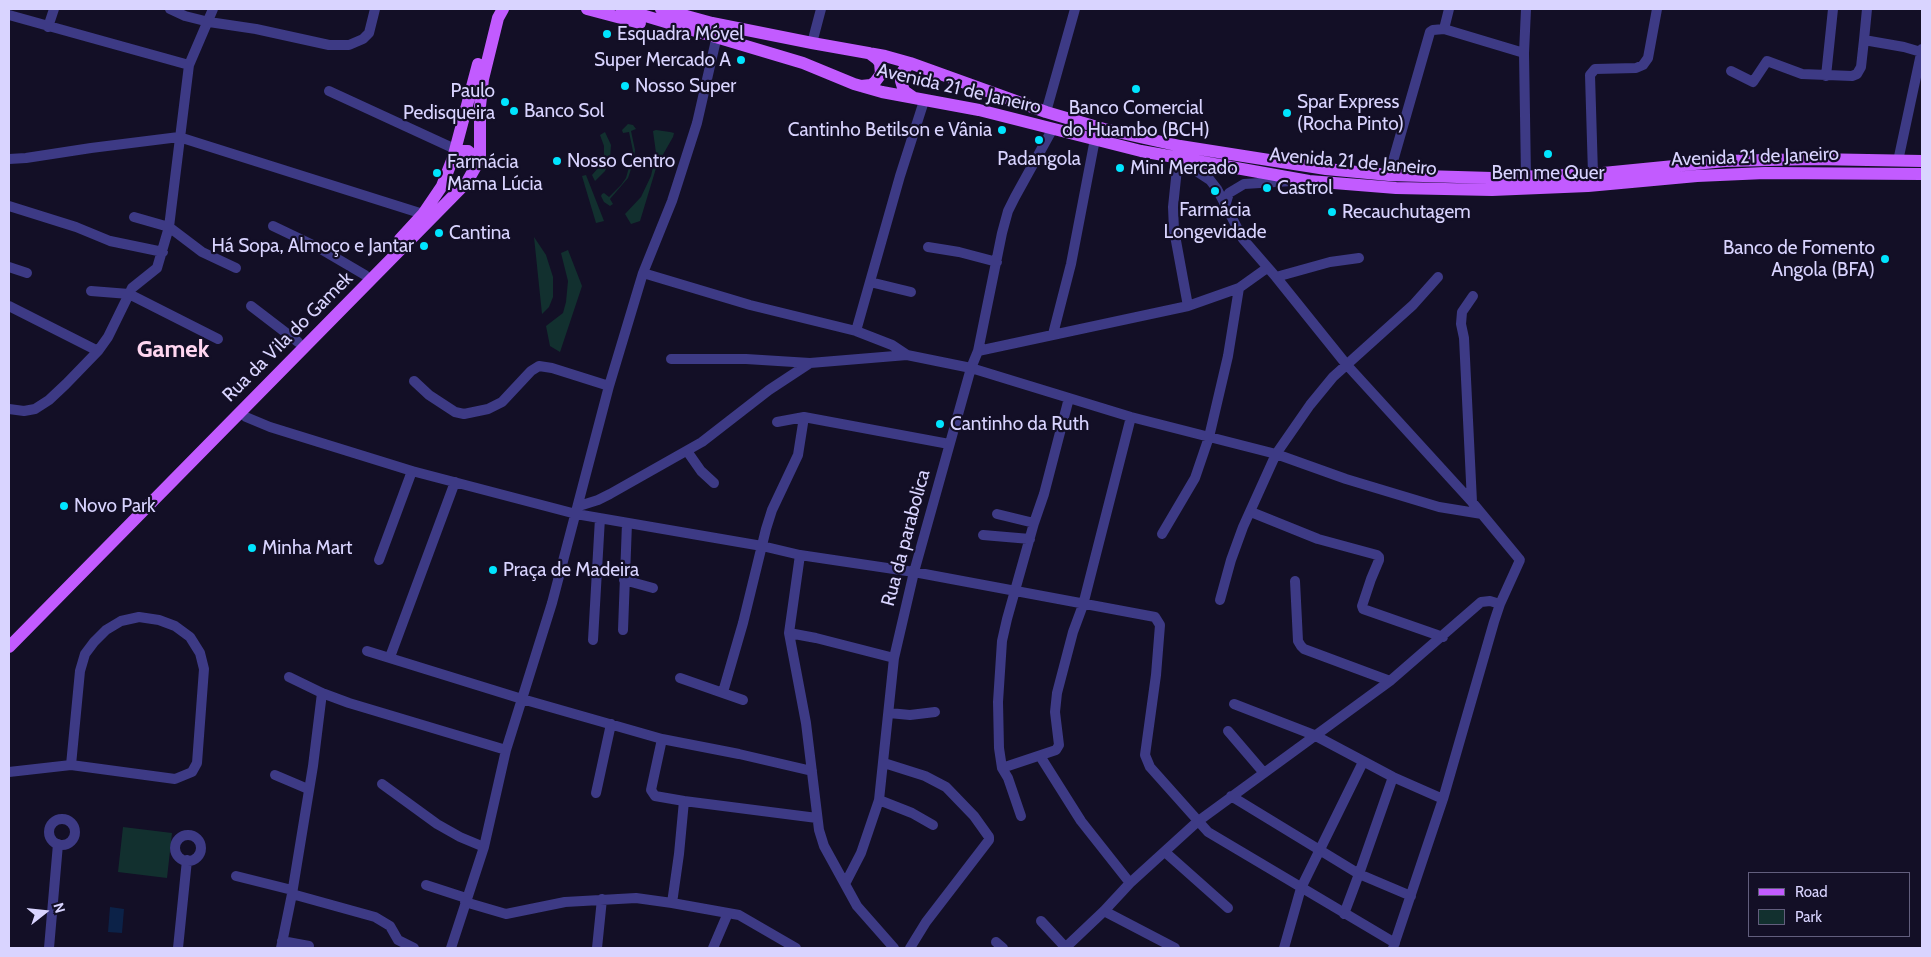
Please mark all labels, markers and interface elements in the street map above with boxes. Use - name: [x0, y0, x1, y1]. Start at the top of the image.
- place label: Esquadra Móvel: [617, 23, 744, 45]
- marker: Esquadra Móvel: [601, 28, 613, 40]
- place label: Super Mercado A: [594, 49, 731, 71]
- marker: Super Mercado A: [735, 54, 747, 66]
- street label: Avenida 21 de Janeiro: [875, 59, 1043, 119]
- place label: Nosso Super: [635, 75, 736, 97]
- place label: Paulo Pedisqueira: [403, 80, 495, 124]
- marker: Nosso Super: [619, 80, 631, 92]
- marker: Banco Comercial do Huambo (BCH): [1130, 83, 1142, 95]
- place label: Spar Express (Rocha Pinto): [1297, 91, 1404, 135]
- marker: Paulo Pedisqueira: [499, 96, 511, 108]
- place label: Banco Comercial do Huambo (BCH): [1062, 97, 1210, 141]
- place label: Banco Sol: [524, 100, 604, 122]
- marker: Banco Sol: [508, 105, 520, 117]
- marker: Spar Express (Rocha Pinto): [1281, 107, 1293, 119]
- place label: Cantinho Betilson e Vânia: [788, 119, 992, 141]
- marker: Cantinho Betilson e Vânia: [996, 124, 1008, 136]
- marker: Padangola: [1033, 134, 1045, 146]
- street label: Avenida 21 de Janeiro: [1268, 143, 1438, 181]
- street label: Avenida 21 de Janeiro: [1671, 143, 1839, 171]
- place label: Padangola: [997, 148, 1081, 170]
- marker: Bem me Quer: [1542, 148, 1554, 160]
- place label: Nosso Centro: [567, 150, 675, 172]
- place label: Farmácia Mama Lúcia: [447, 151, 543, 195]
- marker: Nosso Centro: [551, 155, 563, 167]
- place label: Mini Mercado: [1130, 157, 1238, 179]
- marker: Mini Mercado: [1114, 162, 1126, 174]
- place label: Bem me Quer: [1492, 162, 1604, 184]
- marker: Farmácia Mama Lúcia: [431, 167, 443, 179]
- place label: Castrol: [1277, 177, 1333, 199]
- marker: Castrol: [1261, 182, 1273, 194]
- marker: Farmácia Longevidade: [1209, 185, 1221, 197]
- place label: Farmácia Longevidade: [1164, 199, 1266, 243]
- place label: Recauchutagem: [1342, 201, 1471, 223]
- marker: Recauchutagem: [1326, 206, 1338, 218]
- place label: Cantina: [449, 222, 510, 244]
- marker: Cantina: [433, 227, 445, 239]
- place label: Há Sopa, Almoço e Jantar: [212, 235, 414, 257]
- place label: Banco de Fomento Angola (BFA): [1723, 237, 1875, 281]
- marker: Há Sopa, Almoço e Jantar: [418, 240, 430, 252]
- marker: Banco de Fomento Angola (BFA): [1879, 253, 1891, 265]
- street label: Rua da Vila do Gamek: [218, 267, 358, 407]
- district label: Gamek: [137, 336, 209, 364]
- place label: Cantinho da Ruth: [950, 413, 1089, 435]
- marker: Cantinho da Ruth: [934, 418, 946, 430]
- street label: Rua da parabolica: [877, 467, 935, 609]
- place label: Novo Park: [74, 495, 156, 517]
- marker: Novo Park: [58, 500, 70, 512]
- place label: Minha Mart: [262, 537, 352, 559]
- marker: Minha Mart: [246, 542, 258, 554]
- place label: Praça de Madeira: [503, 559, 639, 581]
- marker: Praça de Madeira: [487, 564, 499, 576]
- legend: [1748, 872, 1911, 937]
- text: Road: [1795, 883, 1828, 901]
- north arrow: [20, 887, 70, 937]
- text: N: [49, 901, 69, 915]
- text: Park: [1795, 908, 1822, 926]

